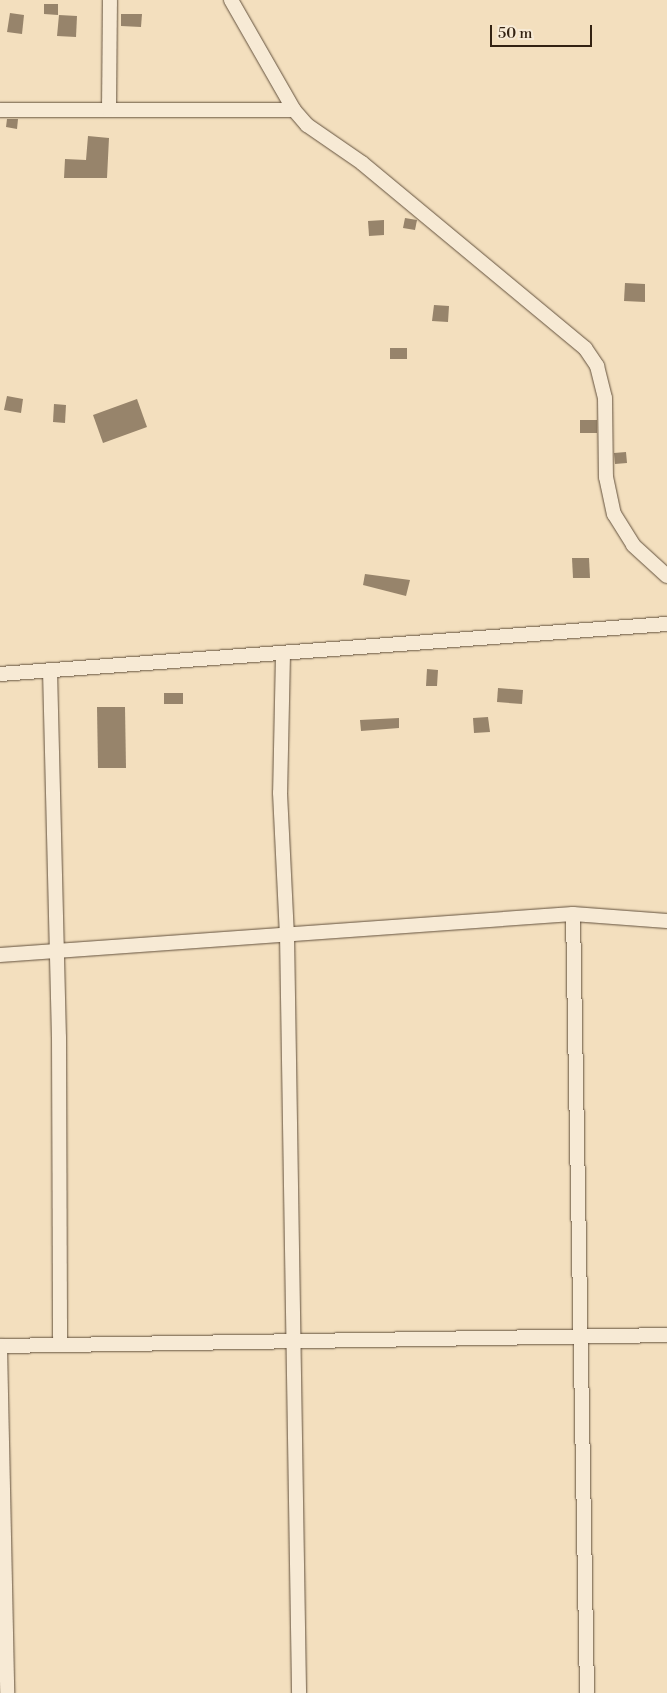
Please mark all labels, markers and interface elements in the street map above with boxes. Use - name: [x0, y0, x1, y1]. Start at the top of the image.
- scale bar: [492, 15, 594, 47]
- text: 50 m: [498, 24, 532, 43]

